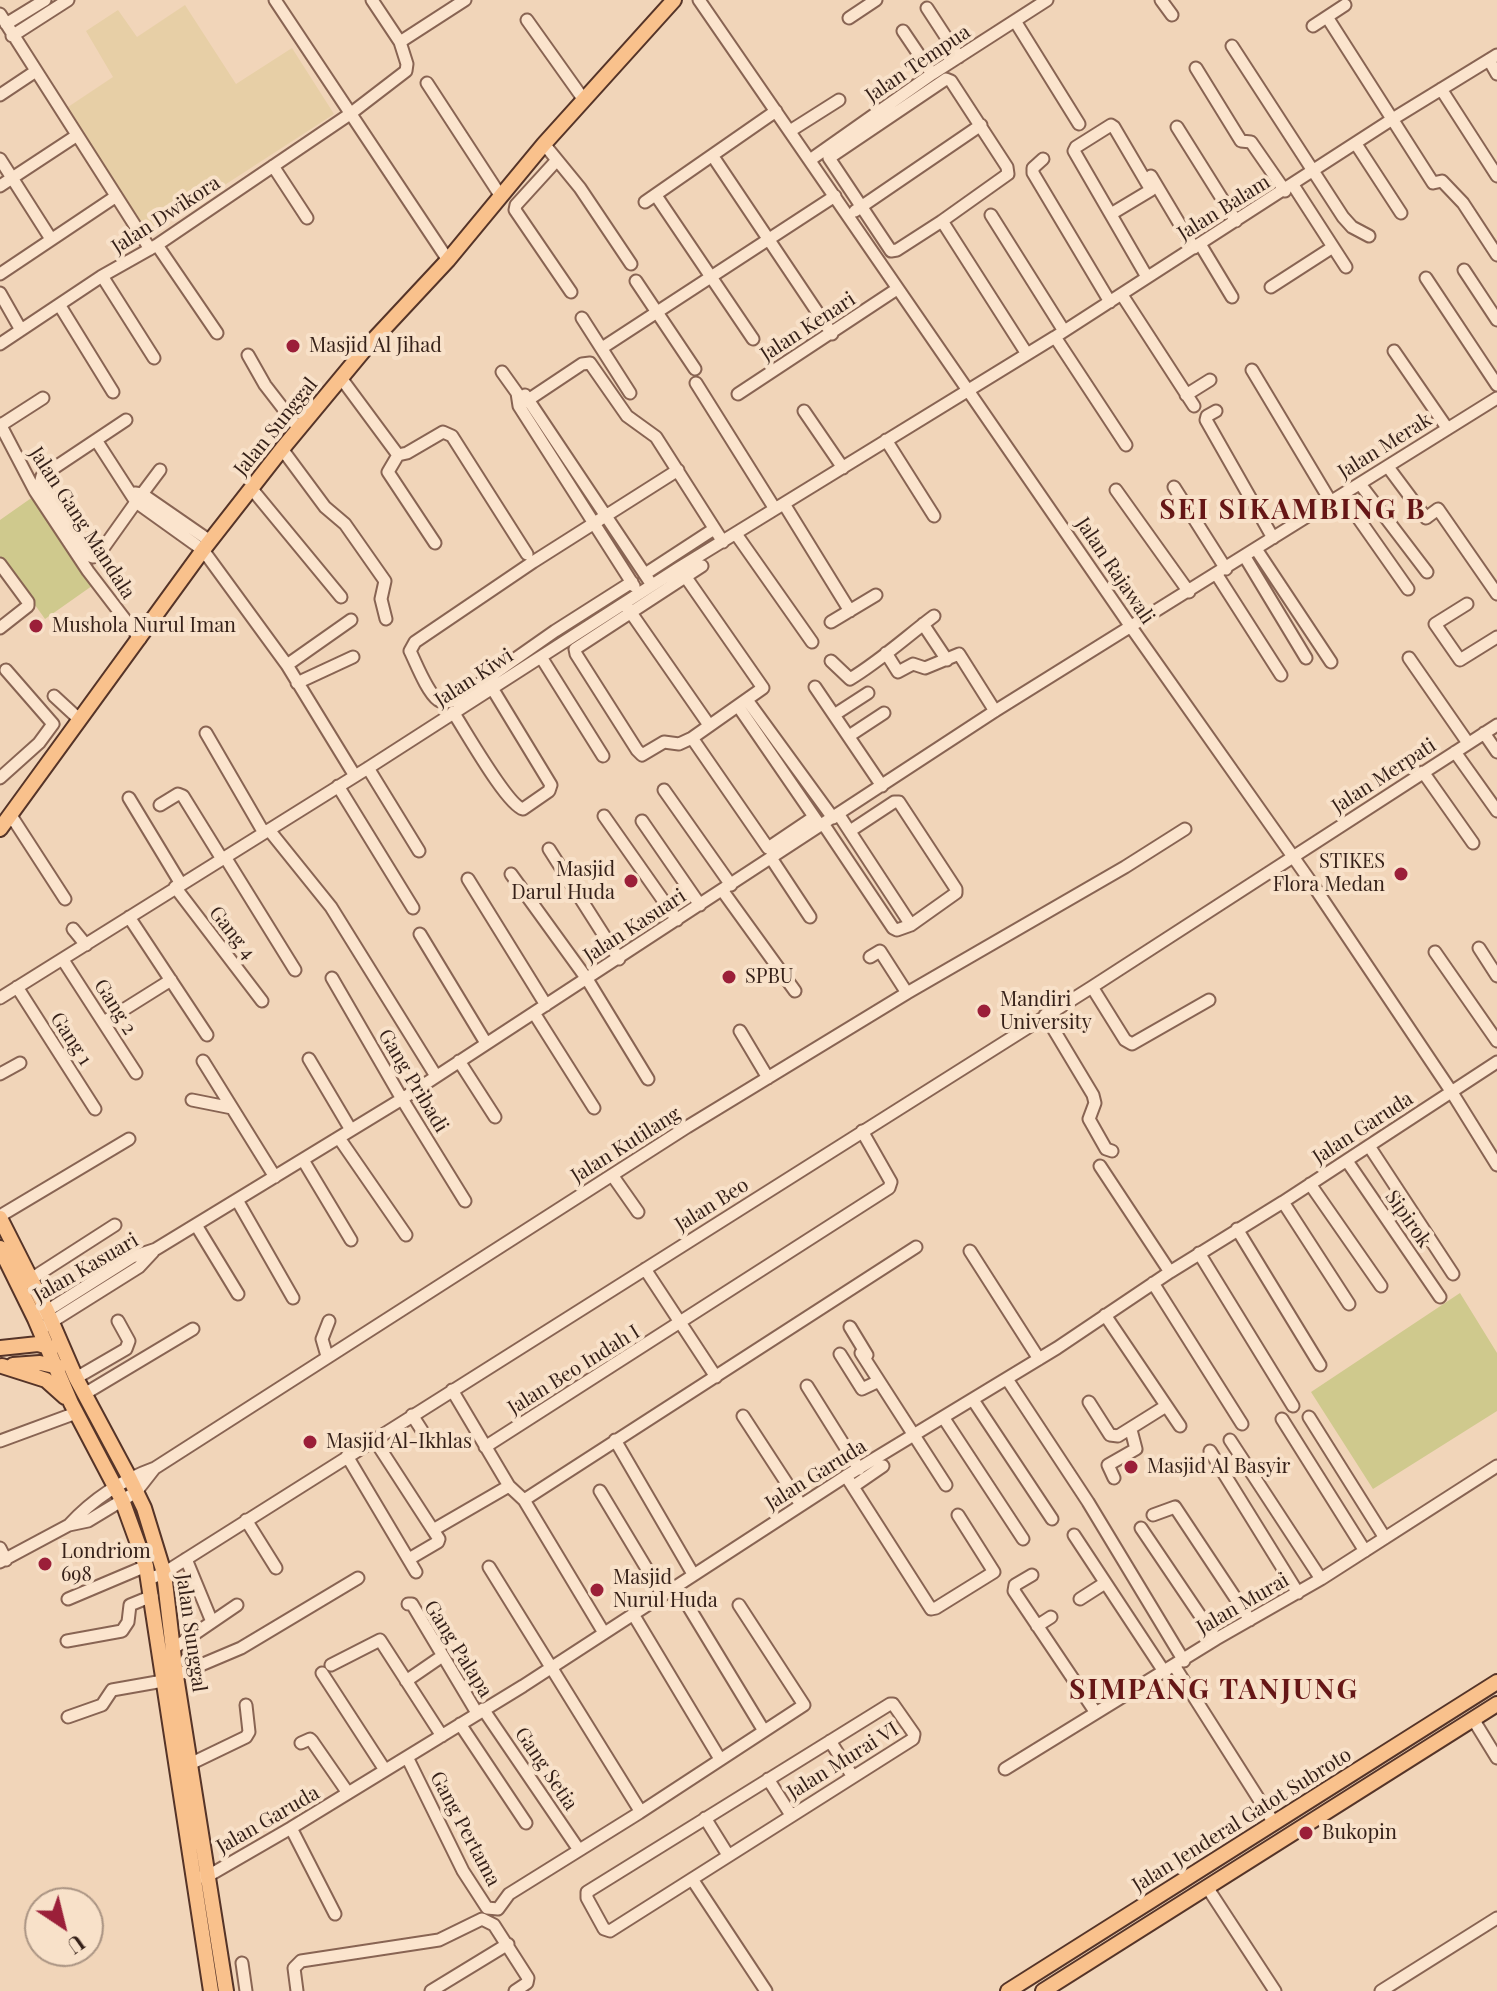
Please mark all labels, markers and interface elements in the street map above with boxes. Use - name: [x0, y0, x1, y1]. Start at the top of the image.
- street label: Jalan Tempua: [861, 20, 975, 108]
- street label: Jalan Balam: [1173, 170, 1275, 246]
- street label: Jalan Dwikora: [107, 171, 225, 259]
- street label: Jalan Kenari: [756, 287, 860, 367]
- place label: Masjid Al Jihad: [309, 334, 442, 358]
- marker: Masjid Al Jihad: [284, 337, 302, 355]
- street label: Jalan Sunggal: [229, 373, 323, 481]
- street label: Jalan Merak: [1334, 408, 1436, 484]
- street label: Jalan Gang Mandala: [24, 443, 140, 603]
- district label: SEI SIKAMBING B: [1159, 493, 1427, 527]
- street label: Jalan Rajawali: [1070, 513, 1160, 629]
- place label: Mushola Nurul Iman: [52, 614, 236, 638]
- marker: Mushola Nurul Iman: [27, 617, 45, 635]
- street label: Jalan Kiwi: [430, 644, 518, 712]
- street label: Jalan Merpati: [1327, 733, 1441, 819]
- place label: STIKES Flora Medan: [1273, 850, 1385, 897]
- place label: Masjid Darul Huda: [511, 858, 615, 905]
- marker: STIKES Flora Medan: [1392, 865, 1410, 883]
- marker: Masjid Darul Huda: [622, 872, 640, 890]
- street label: Jalan Kasuari: [579, 884, 691, 968]
- street label: Gang 4: [204, 902, 260, 964]
- place label: SPBU: [745, 965, 793, 989]
- marker: SPBU: [720, 968, 738, 986]
- street label: Gang 2: [89, 975, 141, 1039]
- place label: Mandiri University: [1000, 988, 1092, 1035]
- marker: Mandiri University: [975, 1002, 993, 1020]
- street label: Gang 1: [45, 1008, 97, 1070]
- street label: Gang Pribadi: [373, 1025, 453, 1137]
- street label: Jalan Garuda: [1308, 1087, 1418, 1169]
- street label: Jalan Kutilang: [567, 1102, 685, 1188]
- street label: Jalan Beo: [671, 1173, 753, 1237]
- street label: Sipirok: [1380, 1186, 1436, 1252]
- street label: Jalan Kasuari: [29, 1228, 143, 1308]
- street label: Jalan Beo Indah I: [504, 1320, 644, 1420]
- place label: Masjid Al-Ikhlas: [326, 1430, 472, 1454]
- marker: Masjid Al-Ikhlas: [301, 1433, 319, 1451]
- street label: Jalan Garuda: [761, 1434, 871, 1516]
- place label: Masjid Al Basyir: [1147, 1455, 1291, 1479]
- marker: Masjid Al Basyir: [1122, 1458, 1140, 1476]
- place label: Londriom 698: [61, 1540, 151, 1587]
- marker: Londriom 698: [36, 1555, 54, 1573]
- place label: Masjid Nurul Huda: [613, 1566, 718, 1613]
- street label: Jalan Murai: [1193, 1568, 1293, 1640]
- street label: Jalan Sunggal: [171, 1572, 211, 1694]
- marker: Masjid Nurul Huda: [588, 1581, 606, 1599]
- street label: Gang Palapa: [419, 1596, 497, 1702]
- district label: SIMPANG TANJUNG: [1069, 1673, 1359, 1707]
- street label: Jalan Murai VI: [783, 1717, 903, 1805]
- street label: Gang Setia: [509, 1723, 583, 1815]
- street label: Jalan Jenderal Gatot Subroto: [1128, 1743, 1356, 1897]
- street label: Gang Pertama: [425, 1768, 505, 1890]
- street label: Jalan Garuda: [212, 1781, 324, 1859]
- place label: Bukopin: [1322, 1821, 1397, 1845]
- marker: Bukopin: [1297, 1824, 1315, 1842]
- north arrow: [24, 1887, 104, 1967]
- text: U: [62, 1928, 91, 1962]

